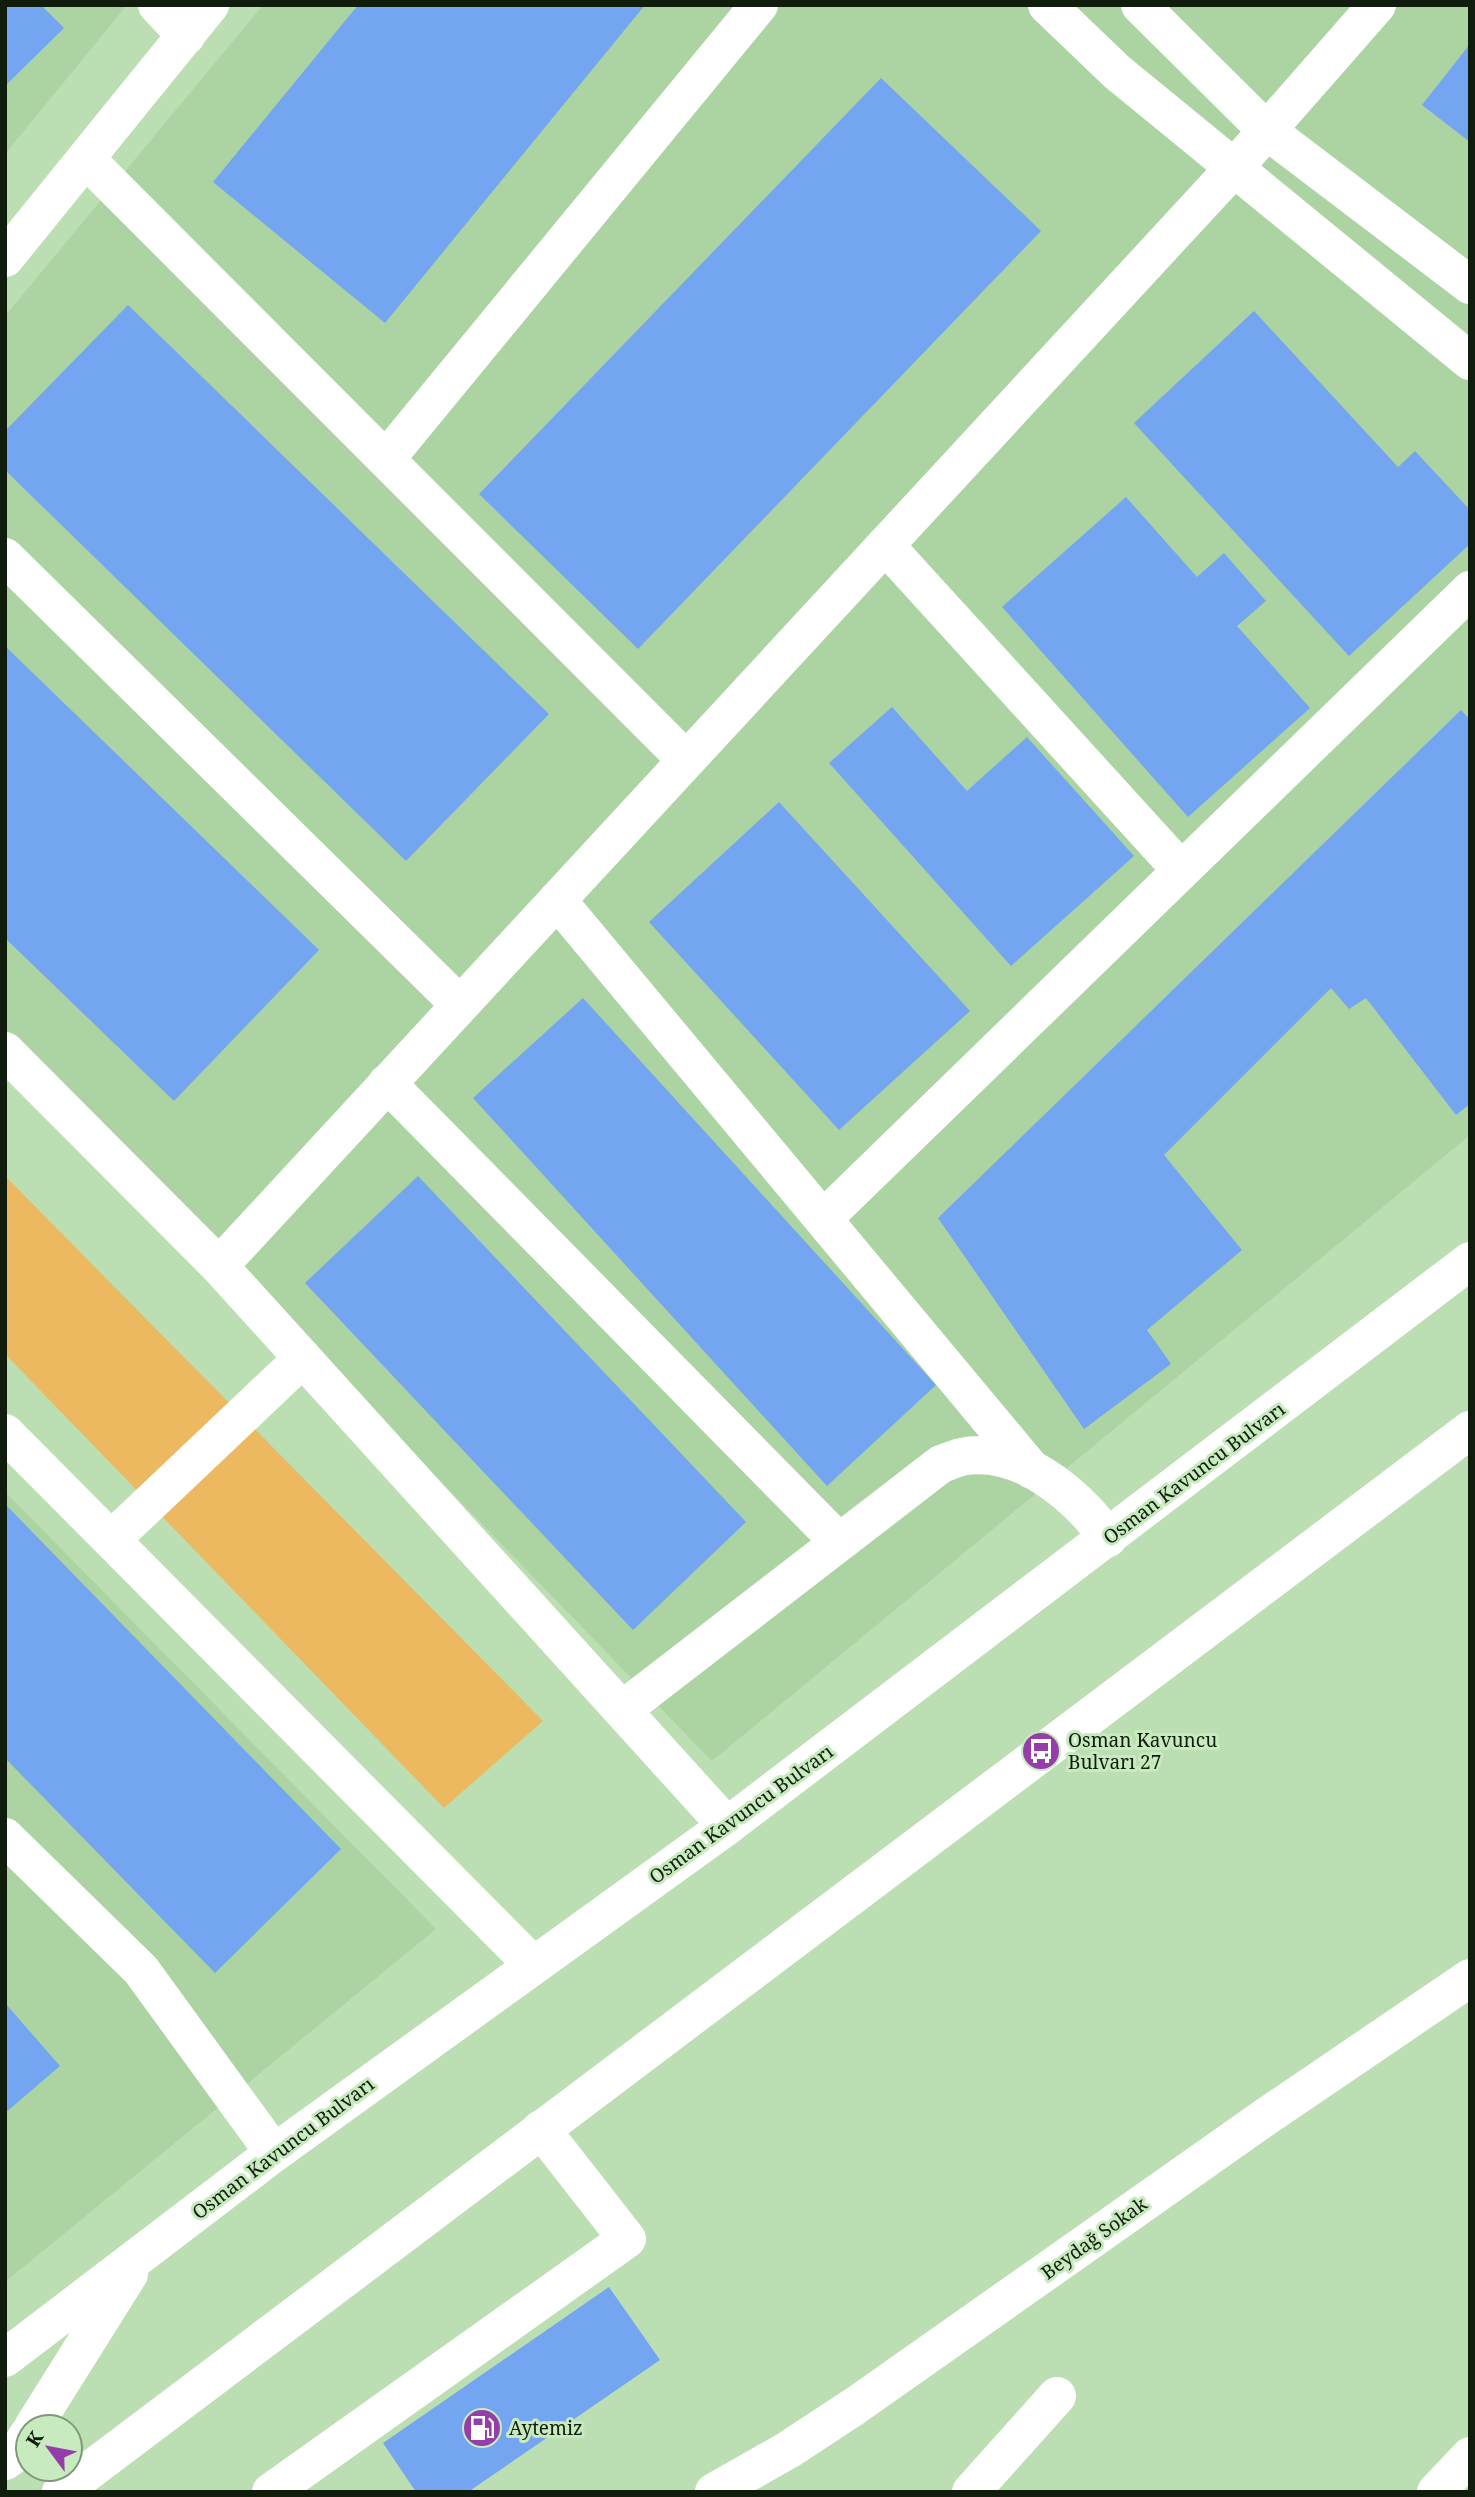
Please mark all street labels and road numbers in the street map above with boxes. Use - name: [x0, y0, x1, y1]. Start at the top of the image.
- street label: Osman Kavuncu Bulvarı: [1098, 1396, 1290, 1550]
- street label: Osman Kavuncu Bulvarı: [644, 1738, 838, 1890]
- street label: Osman Kavuncu Bulvarı: [187, 2071, 379, 2225]
- street label: Beydağ Sokak: [1036, 2190, 1153, 2285]

